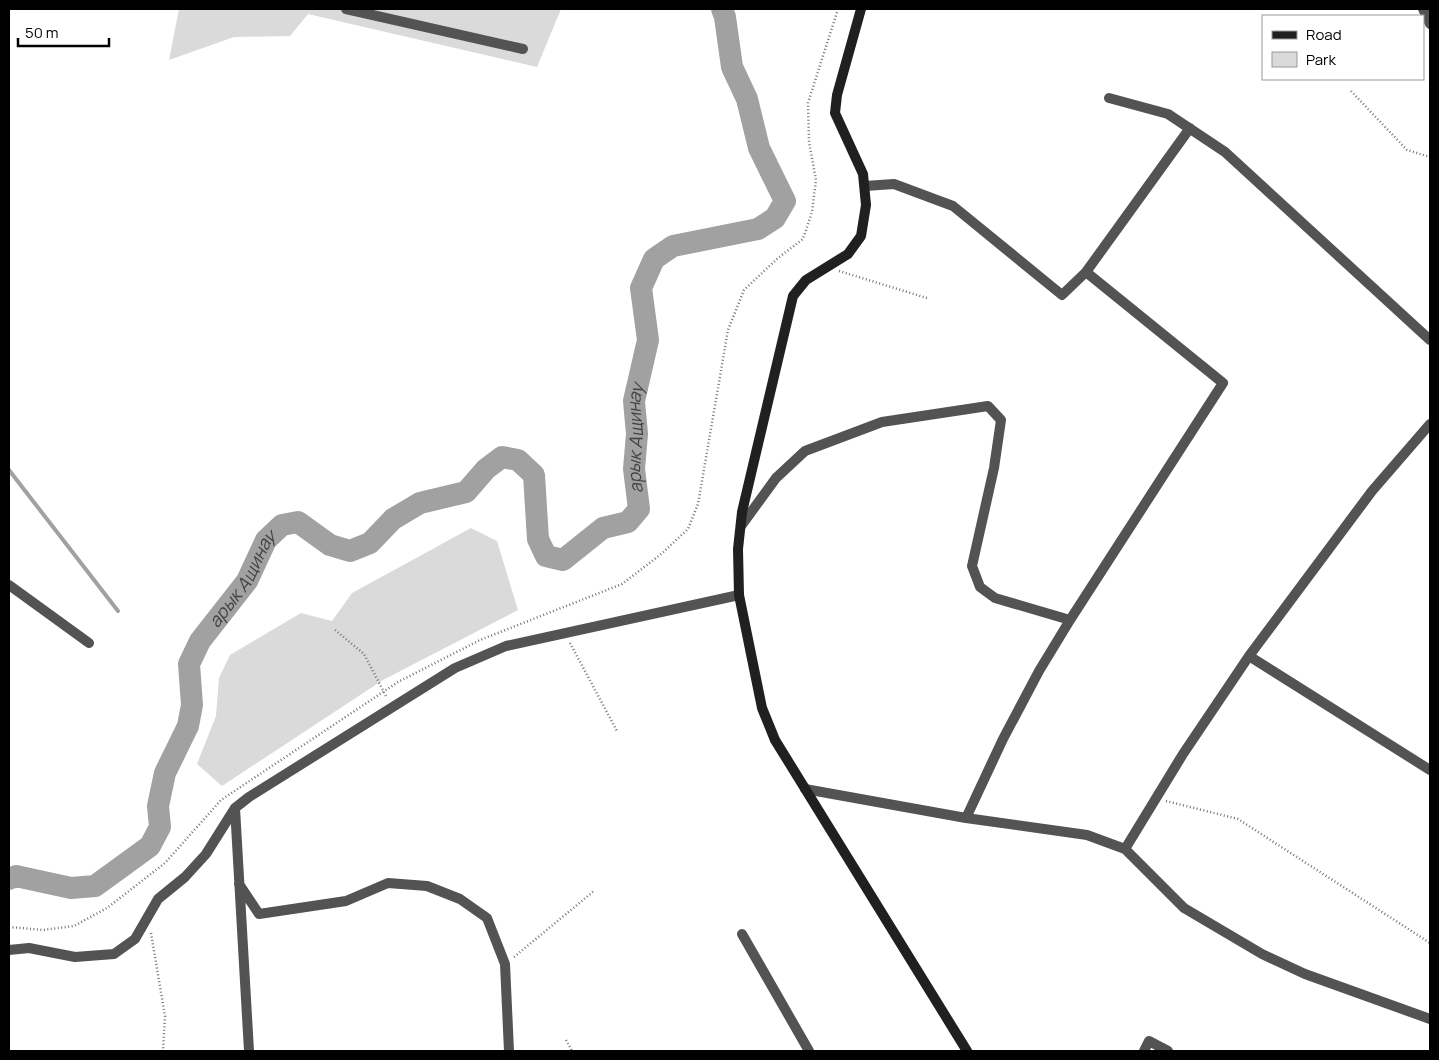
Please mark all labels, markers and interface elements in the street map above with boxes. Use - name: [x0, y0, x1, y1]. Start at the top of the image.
- scale bar: [18, 15, 109, 47]
- legend: [1262, 15, 1424, 80]
- text: 50 m: [25, 22, 59, 43]
- text: Road: [1306, 24, 1342, 45]
- text: Park: [1306, 49, 1336, 70]
- water label: арык Ащинау: [621, 378, 649, 495]
- water label: арык Ащинау: [202, 523, 282, 632]

